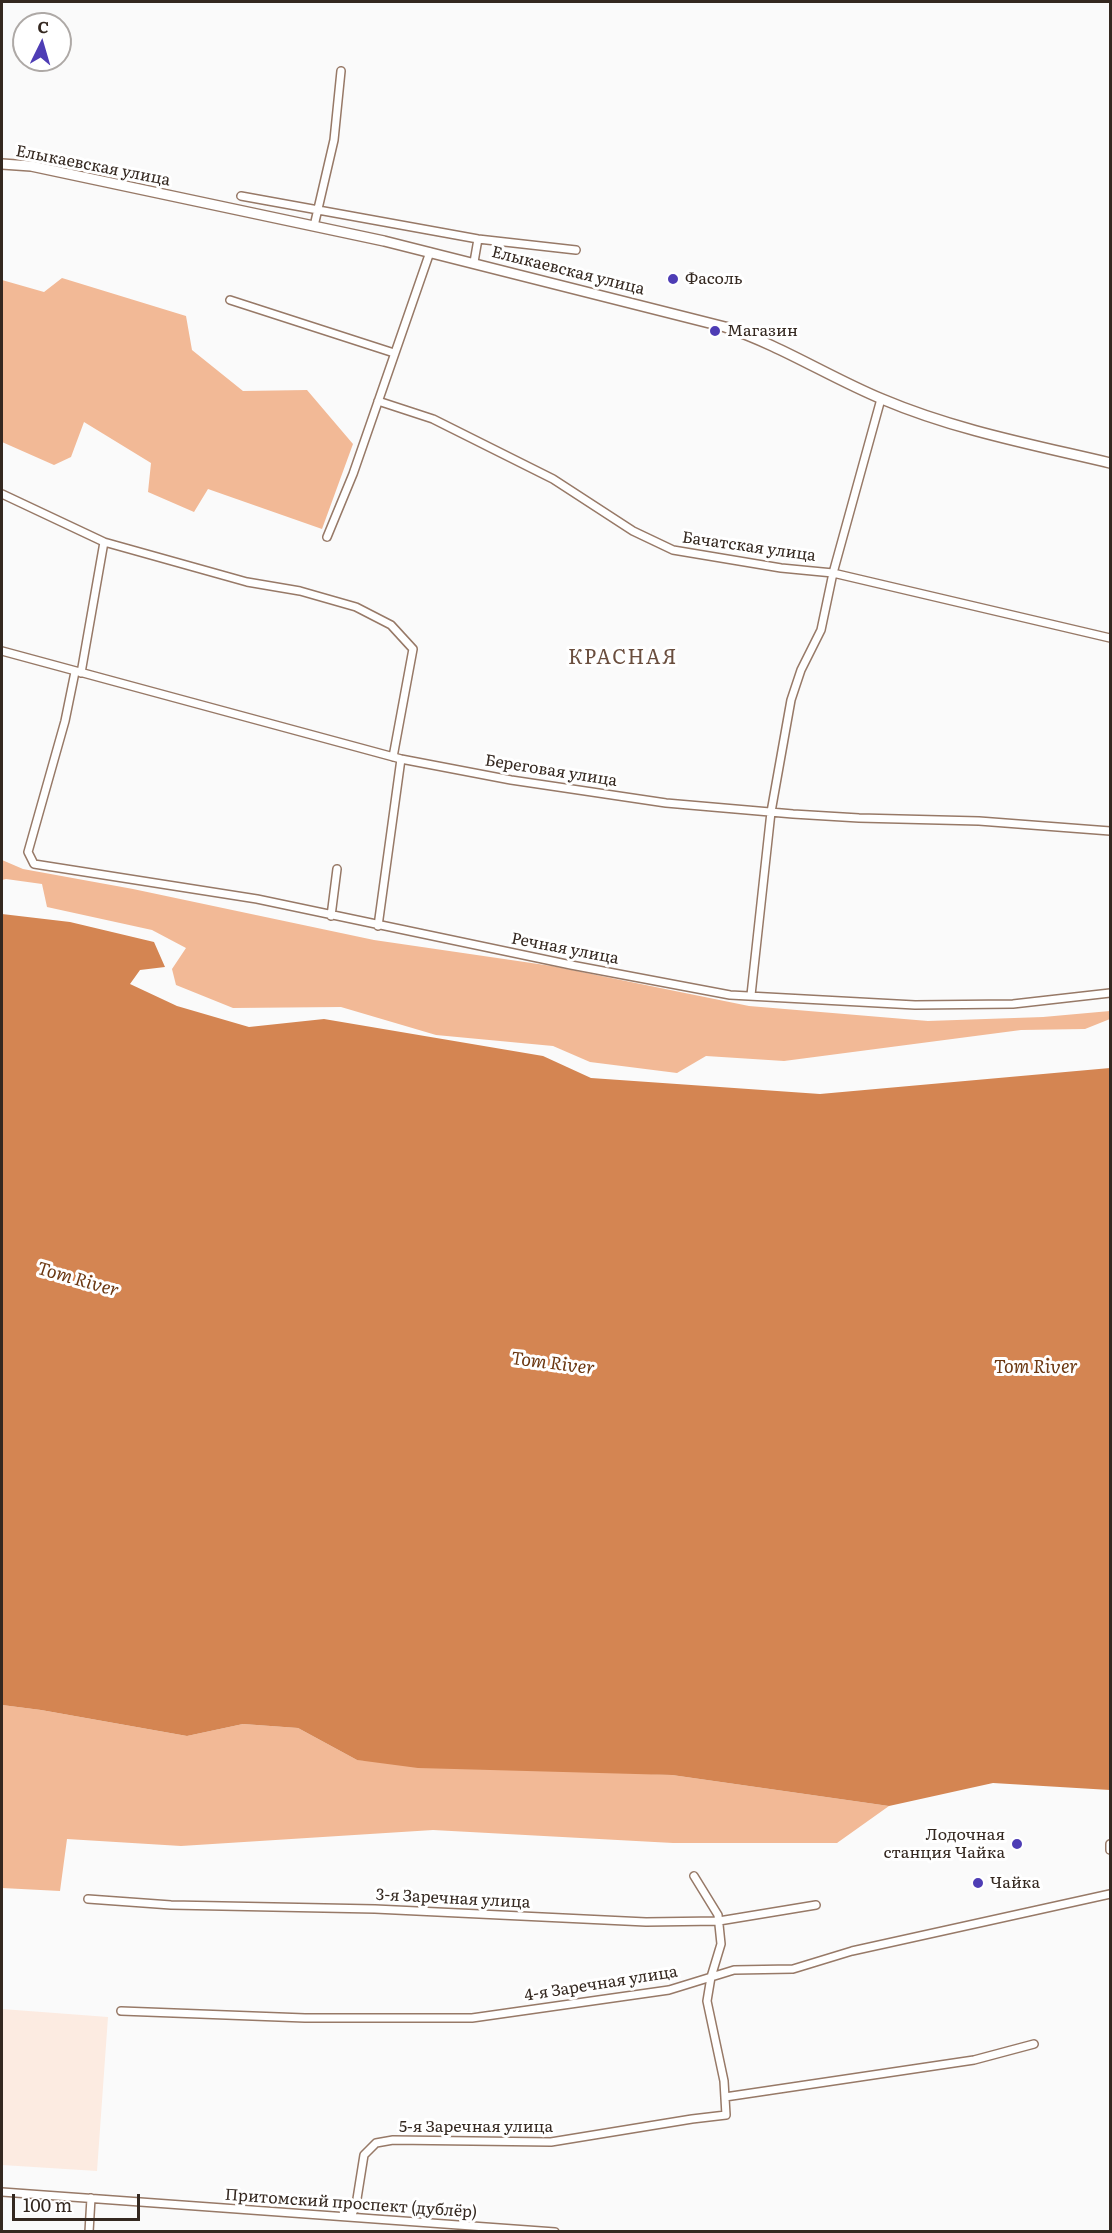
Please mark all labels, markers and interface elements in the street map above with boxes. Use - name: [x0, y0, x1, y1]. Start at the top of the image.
- north arrow: [12, 12, 72, 72]
- text: С: [37, 14, 50, 39]
- street label: Елыкаевская улица: [14, 142, 172, 190]
- street label: Елыкаевская улица: [490, 243, 646, 299]
- place label: Фасоль: [685, 269, 743, 289]
- marker: Фасоль: [666, 272, 680, 286]
- place label: Магазин: [727, 321, 798, 341]
- marker: Магазин: [708, 324, 722, 338]
- street label: Бачатская улица: [681, 528, 817, 566]
- district label: КРАСНАЯ: [568, 646, 678, 670]
- street label: Береговая улица: [483, 751, 619, 791]
- street label: Речная улица: [510, 929, 620, 969]
- water label: Tom River: [35, 1258, 121, 1302]
- water label: Tom River: [510, 1348, 596, 1380]
- water label: Tom River: [994, 1357, 1078, 1379]
- place label: Лодочная станция Чайка: [883, 1825, 1005, 1863]
- marker: Лодочная станция Чайка: [1010, 1837, 1024, 1851]
- place label: Чайка: [990, 1873, 1040, 1893]
- marker: Чайка: [971, 1876, 985, 1890]
- street label: 3-я Заречная улица: [375, 1885, 531, 1913]
- street label: 4-я Заречная улица: [523, 1962, 679, 2006]
- street label: 5-я Заречная улица: [399, 2117, 553, 2137]
- scale bar: [15, 2182, 142, 2220]
- street label: Притомский проспект (дублёр): [224, 2186, 478, 2222]
- text: 100 m: [23, 2191, 72, 2218]

